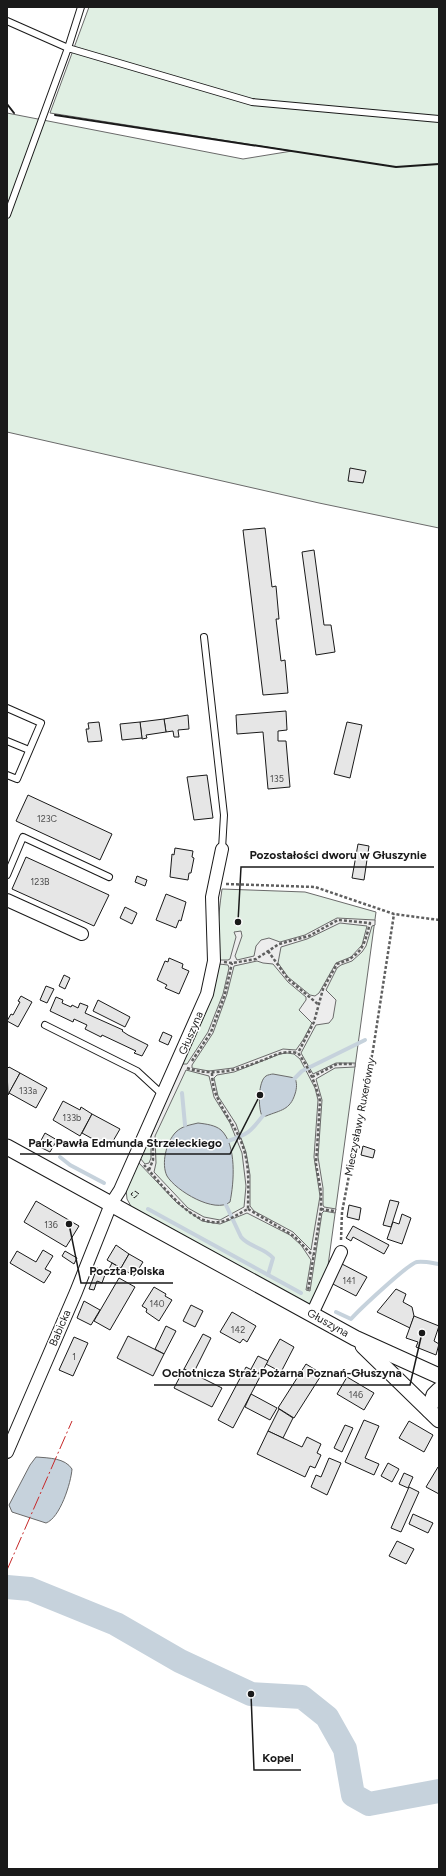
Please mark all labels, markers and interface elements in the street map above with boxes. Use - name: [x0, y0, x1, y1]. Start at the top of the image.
- house number: 135: [270, 773, 284, 784]
- house number: 123C: [37, 813, 58, 824]
- callout: Pozostałości dworu w Głuszynie: [241, 843, 434, 867]
- text: Pozostałości dworu w Głuszynie: [249, 848, 427, 862]
- house number: 123B: [30, 876, 50, 887]
- street label: Głuszyna: [176, 1009, 206, 1057]
- street label: Mieczysławy Ruxerówny: [342, 1056, 378, 1177]
- house number: 133a: [19, 1085, 37, 1096]
- house number: 133b: [63, 1112, 81, 1123]
- callout: Park Pawła Edmunda Strzeleckiego: [20, 1130, 230, 1154]
- text: Park Pawła Edmunda Strzeleckiego: [28, 1136, 222, 1150]
- house number: 136: [44, 1219, 58, 1230]
- callout: Poczta Polska: [81, 1259, 173, 1283]
- text: Poczta Polska: [89, 1264, 165, 1278]
- house number: 141: [342, 1275, 356, 1286]
- house number: 140: [149, 1298, 165, 1309]
- street label: Głuszyna: [305, 1306, 351, 1340]
- street label: Babicka: [47, 1308, 73, 1348]
- house number: 142: [231, 1324, 245, 1335]
- house number: 1: [72, 1351, 76, 1362]
- callout: Ochotnicza Straż Pożarna Poznań-Głuszyna: [154, 1361, 410, 1385]
- text: Ochotnicza Straż Pożarna Poznań-Głuszyna: [162, 1366, 402, 1380]
- house number: 146: [349, 1389, 363, 1400]
- callout: Kopel: [254, 1746, 301, 1770]
- text: Kopel: [262, 1751, 294, 1765]

